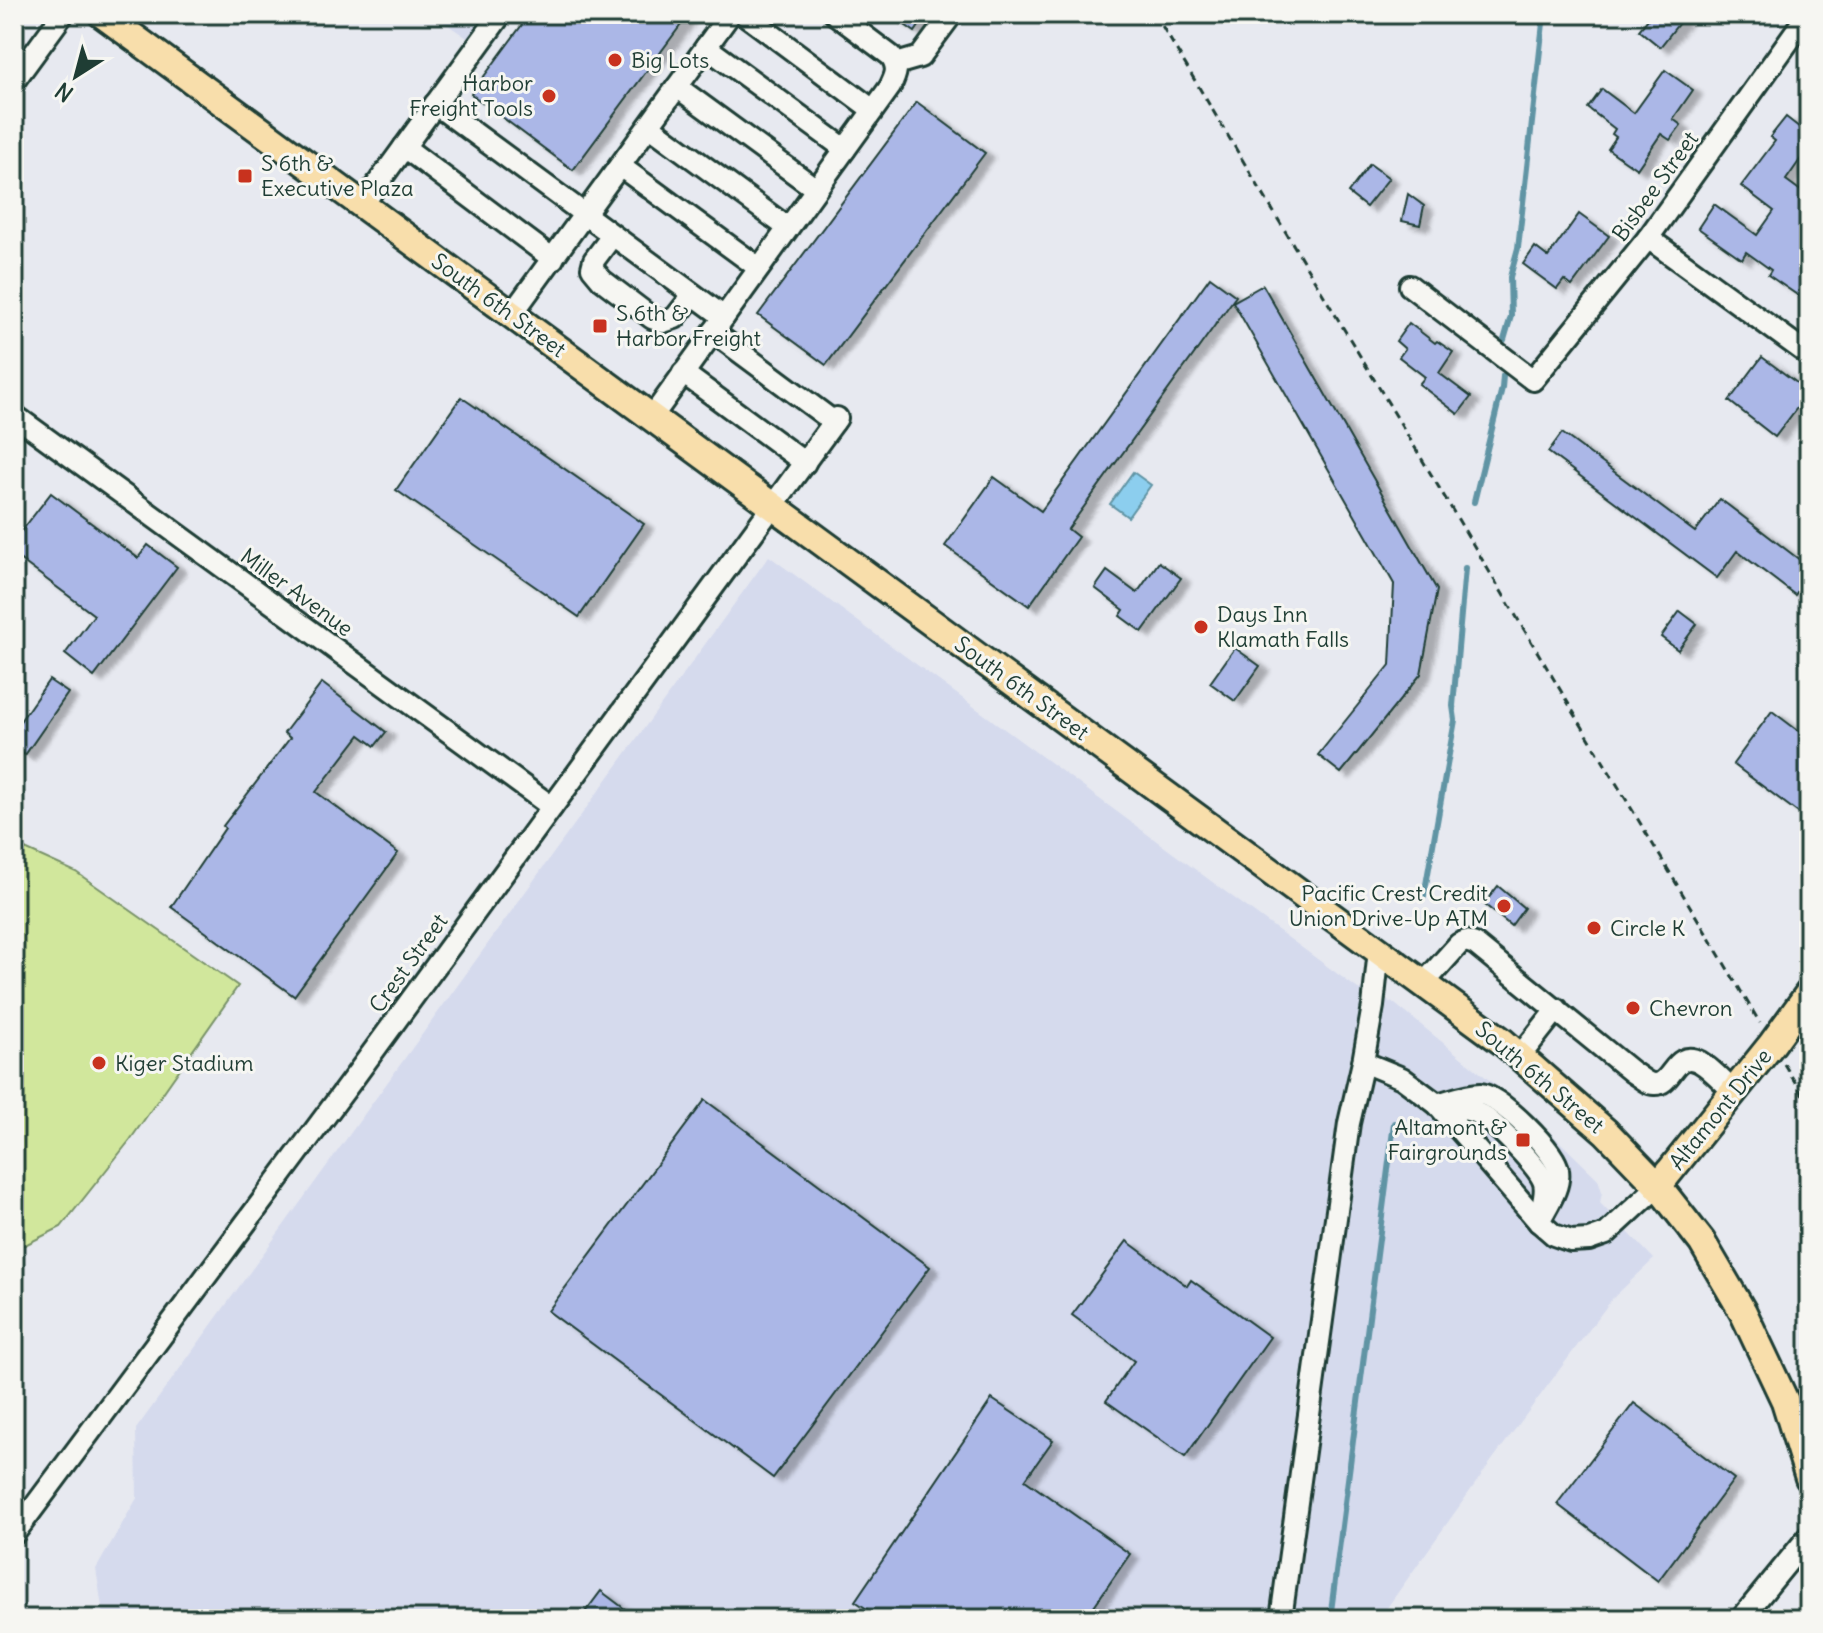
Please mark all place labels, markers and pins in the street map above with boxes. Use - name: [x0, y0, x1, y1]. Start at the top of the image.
- place label: Big Lots: [631, 46, 709, 74]
- marker: Big Lots: [606, 51, 624, 69]
- place label: Harbor Freight Tools: [409, 69, 533, 122]
- marker: Harbor Freight Tools: [540, 87, 558, 105]
- place label: S 6th & Executive Plaza: [261, 149, 414, 202]
- marker: S 6th & Executive Plaza: [236, 167, 254, 185]
- place label: S 6th & Harbor Freight: [616, 299, 761, 352]
- marker: S 6th & Harbor Freight: [591, 317, 609, 335]
- place label: Days Inn Klamath Falls: [1217, 600, 1349, 653]
- marker: Days Inn Klamath Falls: [1192, 618, 1210, 636]
- place label: Pacific Crest Credit Union Drive-Up ATM: [1289, 879, 1488, 932]
- marker: Pacific Crest Credit Union Drive-Up ATM: [1495, 897, 1513, 915]
- place label: Circle K: [1610, 914, 1685, 942]
- marker: Circle K: [1585, 919, 1603, 937]
- place label: Chevron: [1649, 994, 1733, 1022]
- marker: Chevron: [1624, 999, 1642, 1017]
- place label: Kiger Stadium: [115, 1049, 254, 1077]
- marker: Kiger Stadium: [90, 1054, 108, 1072]
- place label: Altamont & Fairgrounds: [1387, 1113, 1507, 1166]
- marker: Altamont & Fairgrounds: [1514, 1131, 1532, 1149]

